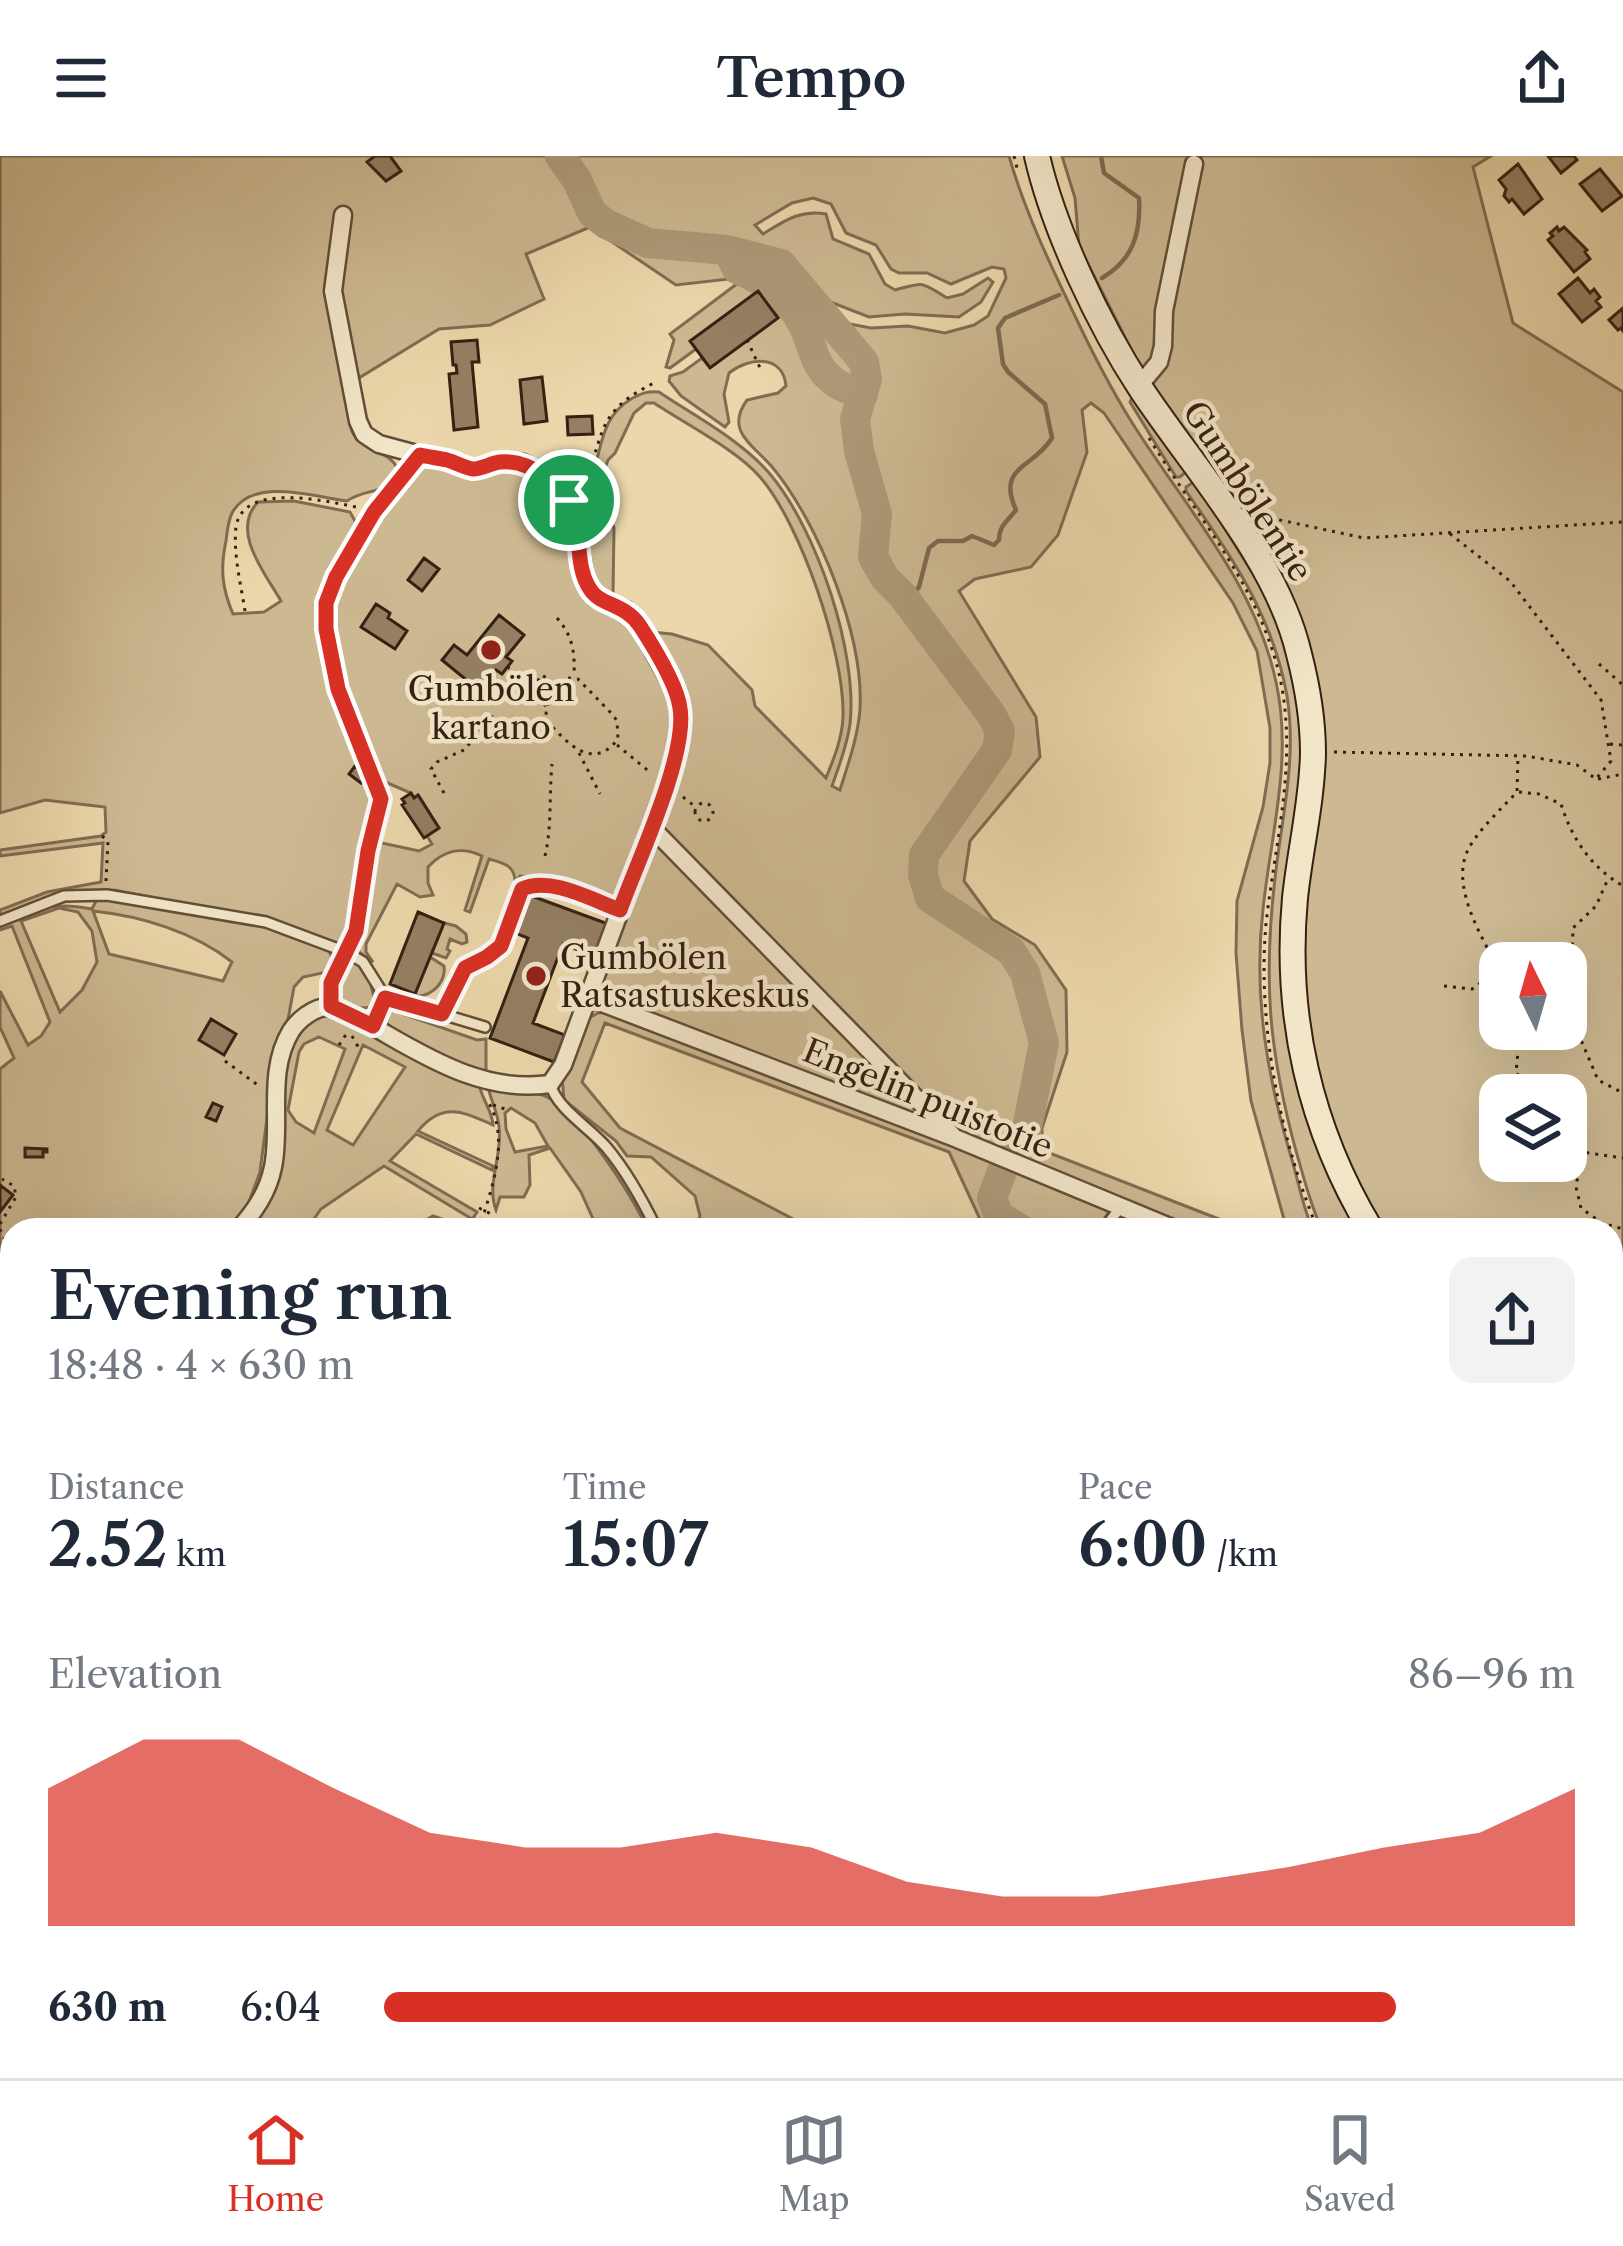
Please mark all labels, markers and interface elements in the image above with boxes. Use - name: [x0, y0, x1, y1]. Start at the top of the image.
- icon: menu: [48, 45, 114, 111]
- text: Tempo: [717, 45, 906, 111]
- icon: share: [1509, 45, 1575, 111]
- street label: Gumbölentie: [1174, 393, 1321, 589]
- pin: [518, 449, 620, 551]
- icon: arrive: [536, 467, 602, 533]
- marker: Gumbölen kartano: [478, 637, 504, 663]
- place label: Gumbölen kartano: [408, 669, 574, 748]
- place label: Gumbölen Ratsastuskeskus: [560, 937, 810, 1016]
- north arrow: [1479, 942, 1587, 1050]
- map controls: [1479, 942, 1587, 1182]
- marker: Gumbölen Ratsastuskeskus: [523, 963, 549, 989]
- street label: Engelin puistotie: [797, 1030, 1059, 1167]
- button: layers: [1479, 1074, 1587, 1182]
- text: Evening run: [48, 1255, 452, 1336]
- button: share: [1449, 1257, 1575, 1383]
- text: 18:48 · 4 × 630 m: [48, 1341, 354, 1389]
- text: Distance: [48, 1467, 185, 1508]
- text: Time: [563, 1467, 646, 1508]
- text: Pace: [1078, 1467, 1153, 1508]
- text: 2.52: [48, 1508, 168, 1582]
- text: 15:07: [563, 1508, 709, 1582]
- text: 6:00: [1078, 1508, 1207, 1582]
- text: km: [168, 1534, 226, 1575]
- text: /km: [1207, 1534, 1278, 1575]
- text: Elevation: [48, 1650, 222, 1698]
- text: 86–96 m: [1408, 1650, 1575, 1698]
- text: 630 m: [48, 1983, 167, 2031]
- text: 6:04: [240, 1983, 321, 2031]
- tab: Home: [227, 2107, 324, 2220]
- tab: Map: [779, 2107, 850, 2220]
- tab: Saved: [1304, 2107, 1396, 2220]

